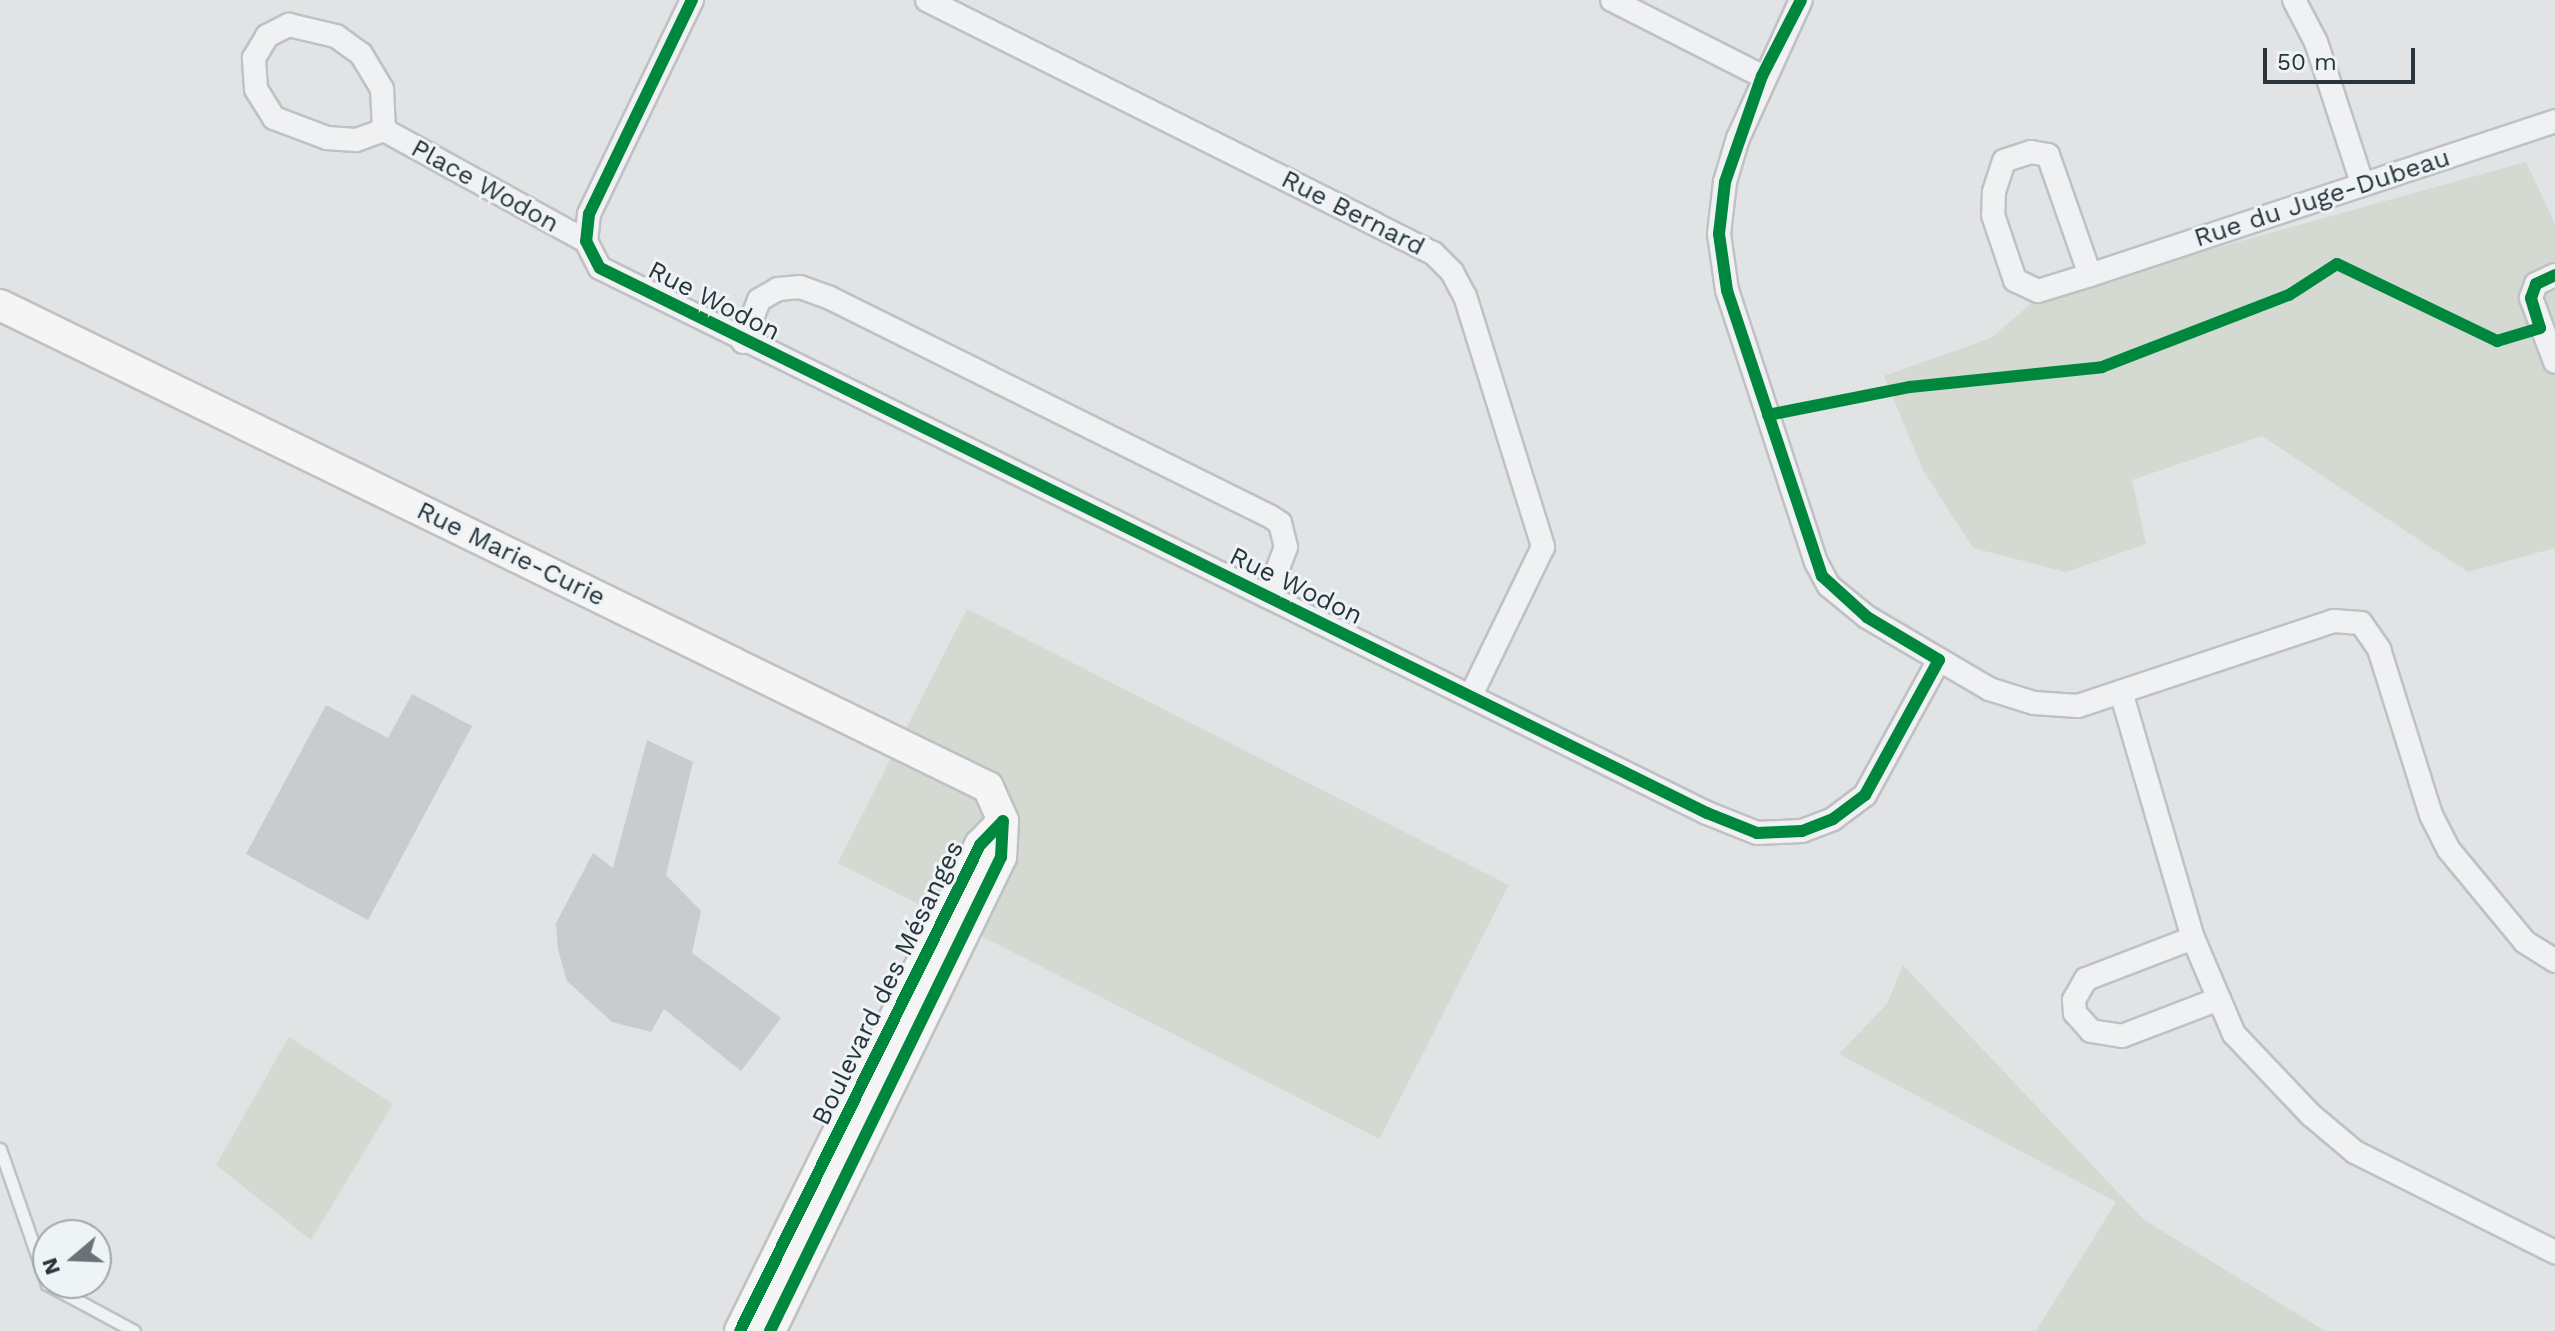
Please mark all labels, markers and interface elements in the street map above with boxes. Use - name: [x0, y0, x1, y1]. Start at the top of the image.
- scale bar: [2267, 32, 2419, 82]
- text: 50 m: [2277, 48, 2337, 76]
- street label: Place Wodon: [405, 132, 565, 240]
- street label: Rue du Juge-Dubeau: [2190, 142, 2454, 254]
- street label: Rue Bernard: [1276, 164, 1430, 262]
- street label: Rue Wodon: [642, 254, 786, 348]
- street label: Rue Marie-Curie: [412, 495, 610, 613]
- street label: Rue Wodon: [1224, 540, 1368, 632]
- street label: Boulevard des Mésanges: [806, 836, 970, 1130]
- north arrow: [32, 1219, 112, 1299]
- text: N: [36, 1255, 65, 1278]

